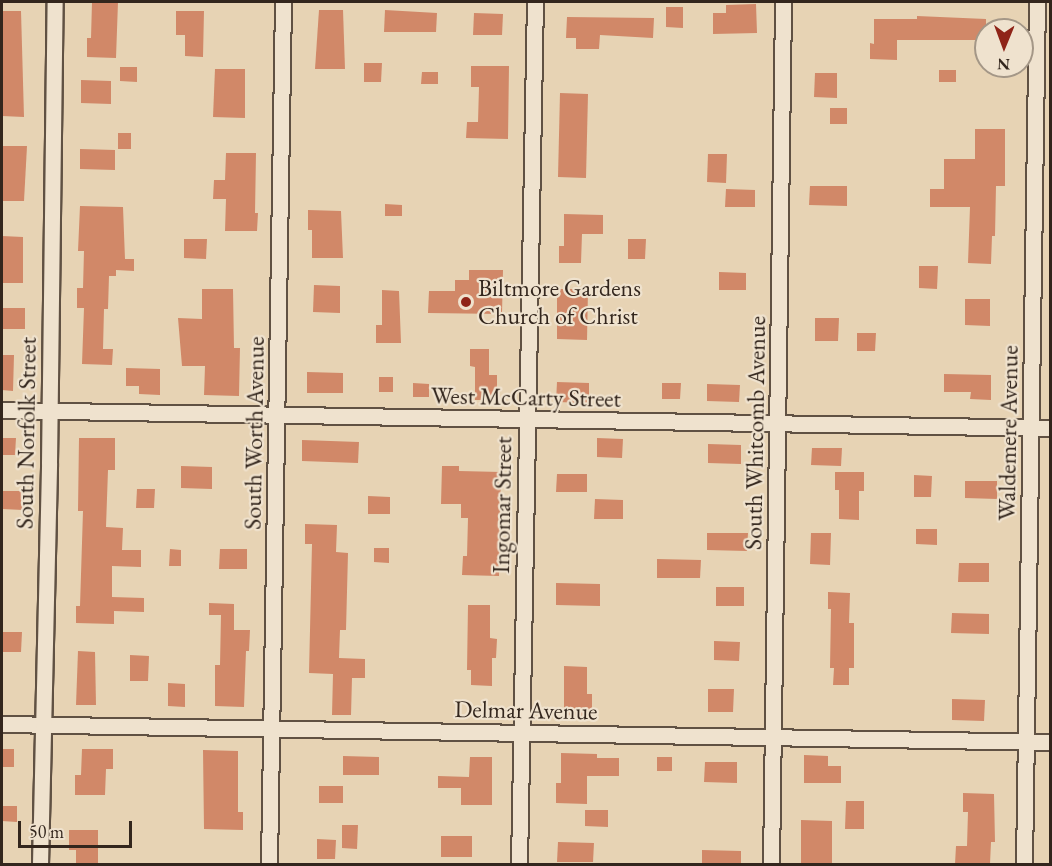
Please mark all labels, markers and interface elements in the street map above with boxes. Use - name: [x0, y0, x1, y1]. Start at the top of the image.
- north arrow: [974, 18, 1034, 78]
- text: N: [997, 54, 1010, 75]
- place label: Biltmore Gardens Church of Christ: [478, 274, 641, 330]
- marker: Biltmore Gardens Church of Christ: [459, 295, 473, 309]
- street label: South Whitcomb Avenue: [739, 316, 771, 550]
- street label: South Worth Avenue: [238, 336, 270, 530]
- street label: South Norfolk Street: [10, 337, 42, 529]
- street label: Waldemere Avenue: [992, 345, 1024, 521]
- street label: West McCarty Street: [431, 381, 621, 413]
- street label: Ingomar Street: [486, 436, 518, 574]
- street label: Delmar Avenue: [454, 694, 598, 726]
- scale bar: [21, 809, 135, 847]
- text: 50 m: [29, 820, 64, 843]

